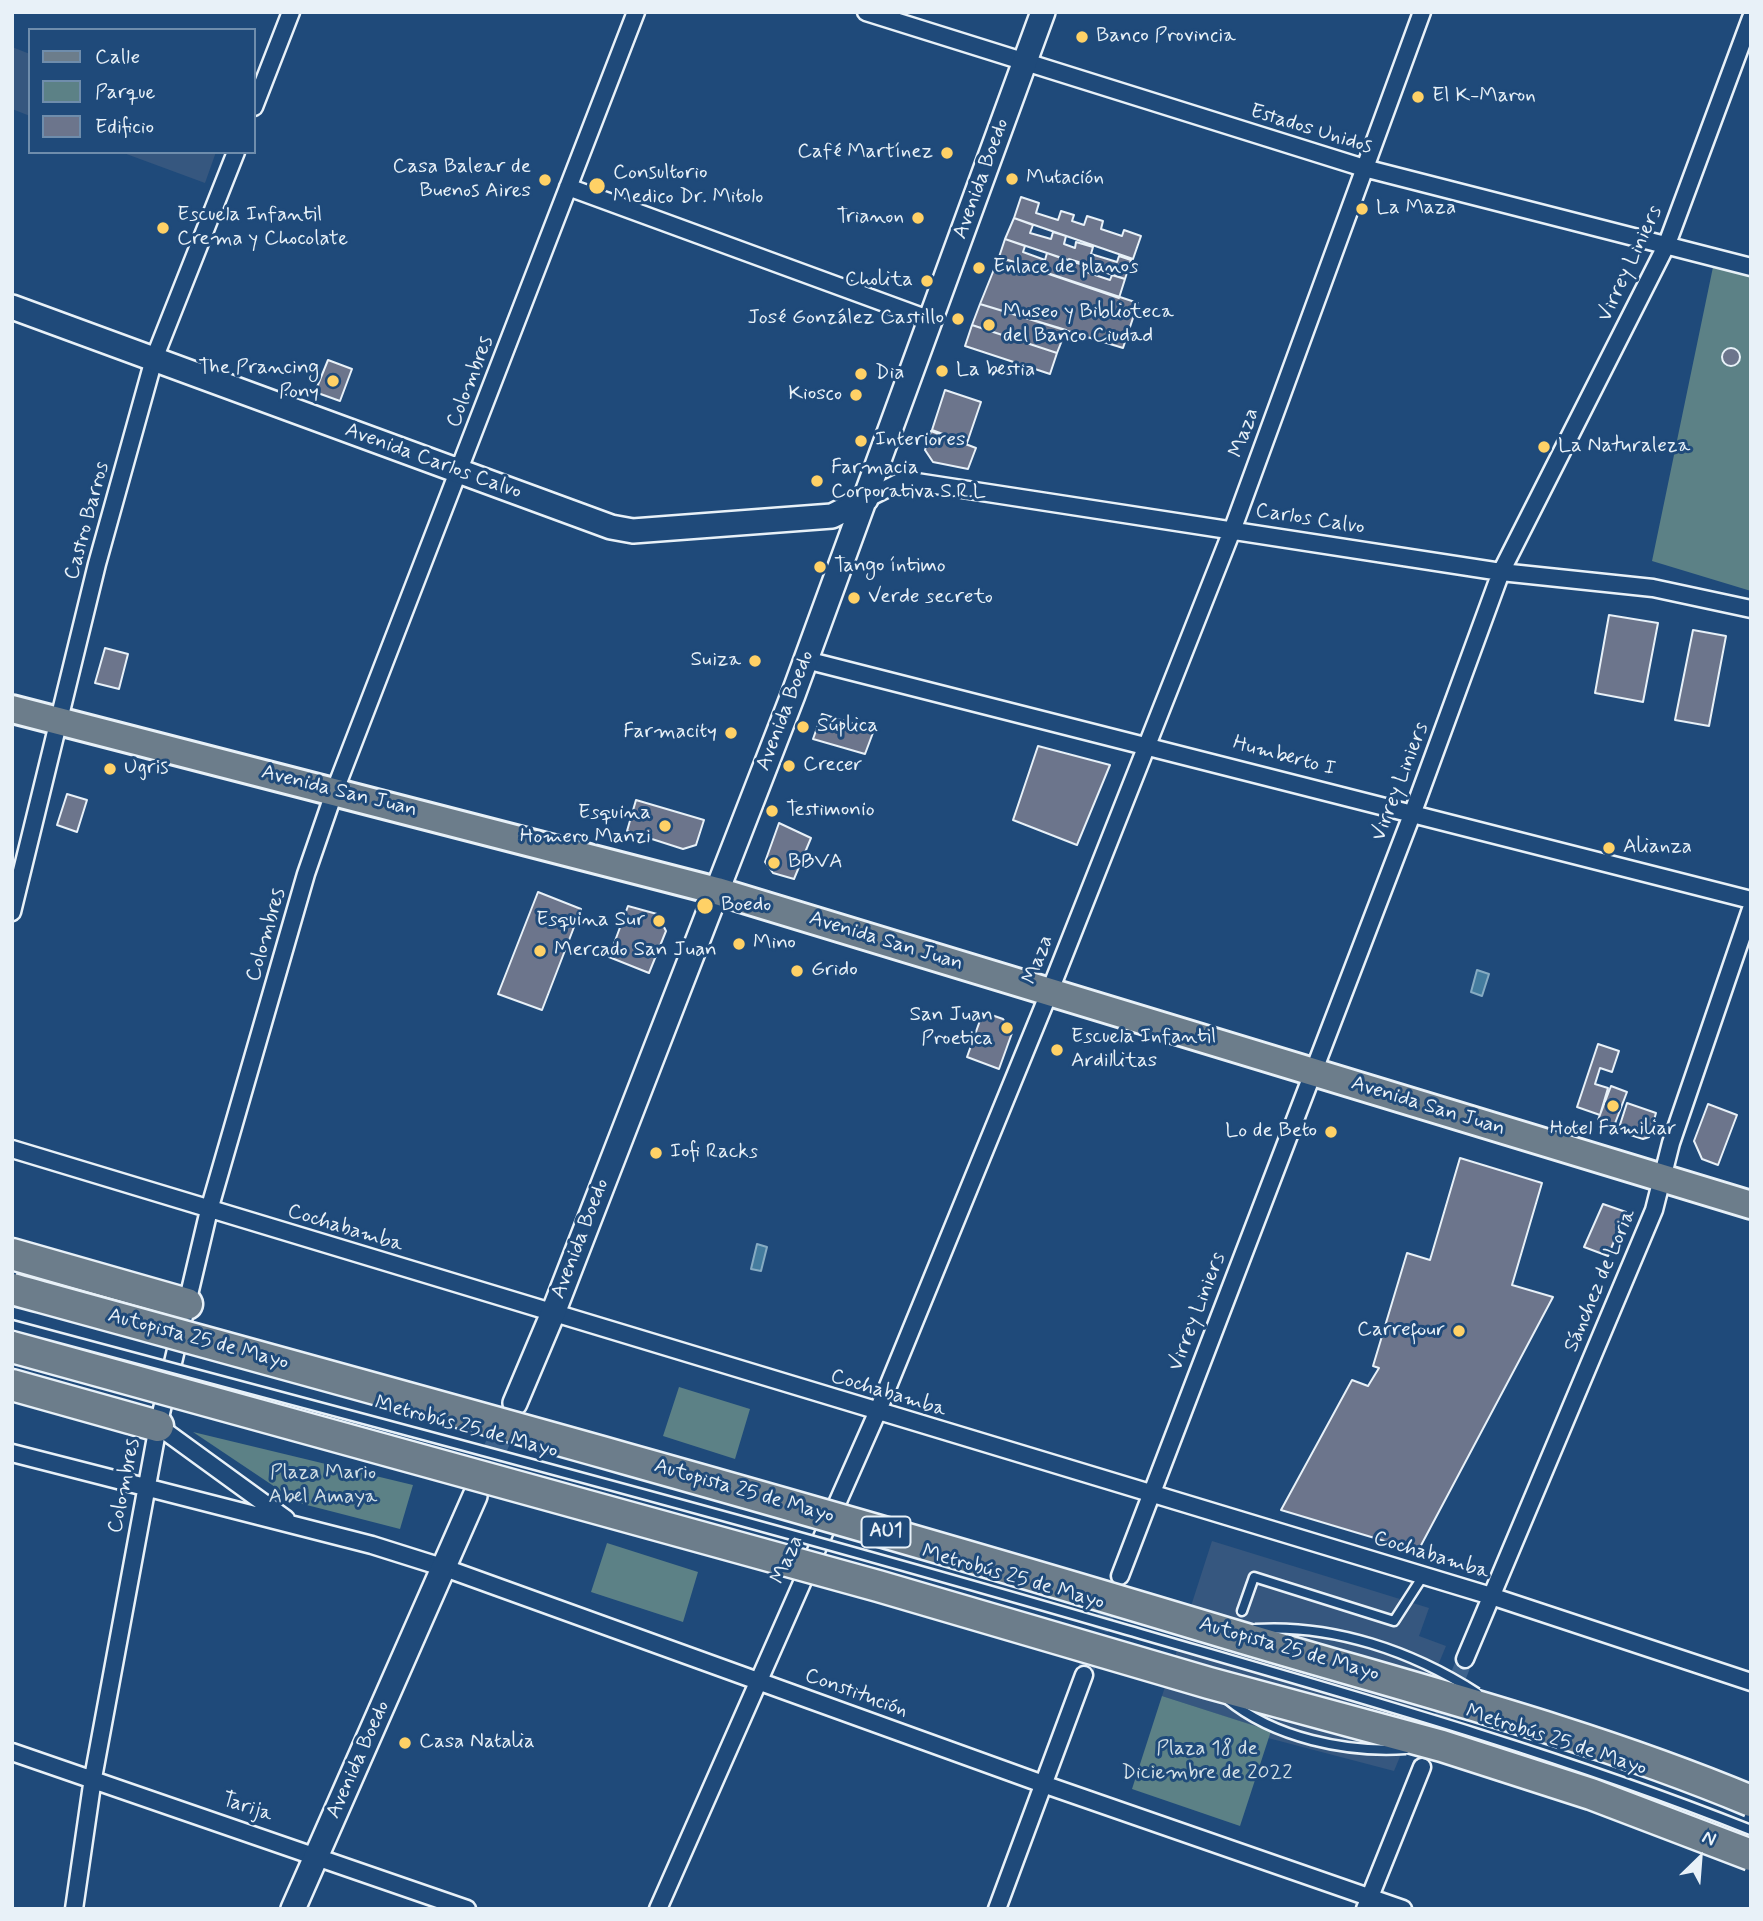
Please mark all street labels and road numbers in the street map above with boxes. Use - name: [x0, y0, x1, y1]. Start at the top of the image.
- street label: Estados Unidos: [1247, 99, 1375, 161]
- street label: Avenida Boedo: [949, 115, 1015, 243]
- street label: Virrey Liniers: [1593, 202, 1669, 326]
- street label: Colombres: [442, 333, 500, 431]
- street label: Maza: [1224, 405, 1266, 461]
- street label: Avenida Carlos Calvo: [341, 418, 525, 506]
- street label: Castro Barros: [60, 459, 116, 583]
- street label: Carlos Calvo: [1254, 499, 1366, 541]
- street label: Avenida Boedo: [752, 647, 820, 775]
- street label: Virrey Liniers: [1367, 719, 1435, 845]
- street label: Humberto I: [1230, 731, 1338, 783]
- street label: Avenida San Juan: [258, 760, 420, 824]
- street label: Colombres: [242, 885, 292, 985]
- street label: Avenida San Juan: [806, 907, 966, 977]
- street label: Maza: [1018, 932, 1060, 988]
- street label: Avenida San Juan: [1348, 1072, 1508, 1142]
- street label: Avenida Boedo: [547, 1175, 615, 1303]
- street label: Cochabamba: [284, 1199, 406, 1259]
- street label: Sánchez de Loria: [1560, 1206, 1642, 1356]
- street label: Virrey Liniers: [1164, 1249, 1232, 1375]
- street label: Autopista 25 de Mayo: [105, 1304, 291, 1376]
- street label: Cochabamba: [827, 1364, 949, 1424]
- street label: Metrobús 25 de Mayo: [372, 1391, 560, 1465]
- street label: Colombres: [103, 1436, 147, 1536]
- street label: Autopista 25 de Mayo: [651, 1454, 837, 1530]
- road number: AU1: [862, 1516, 910, 1548]
- street label: Cochabamba: [1370, 1526, 1492, 1586]
- street label: Maza: [766, 1532, 810, 1588]
- street label: Metrobús 25 de Mayo: [919, 1540, 1107, 1616]
- street label: Autopista 25 de Mayo: [1196, 1612, 1382, 1688]
- street label: Constitución: [801, 1664, 911, 1724]
- street label: Avenida Boedo: [322, 1697, 396, 1823]
- street label: Metrobús 25 de Mayo: [1462, 1700, 1650, 1782]
- street label: Tarija: [218, 1788, 276, 1828]

